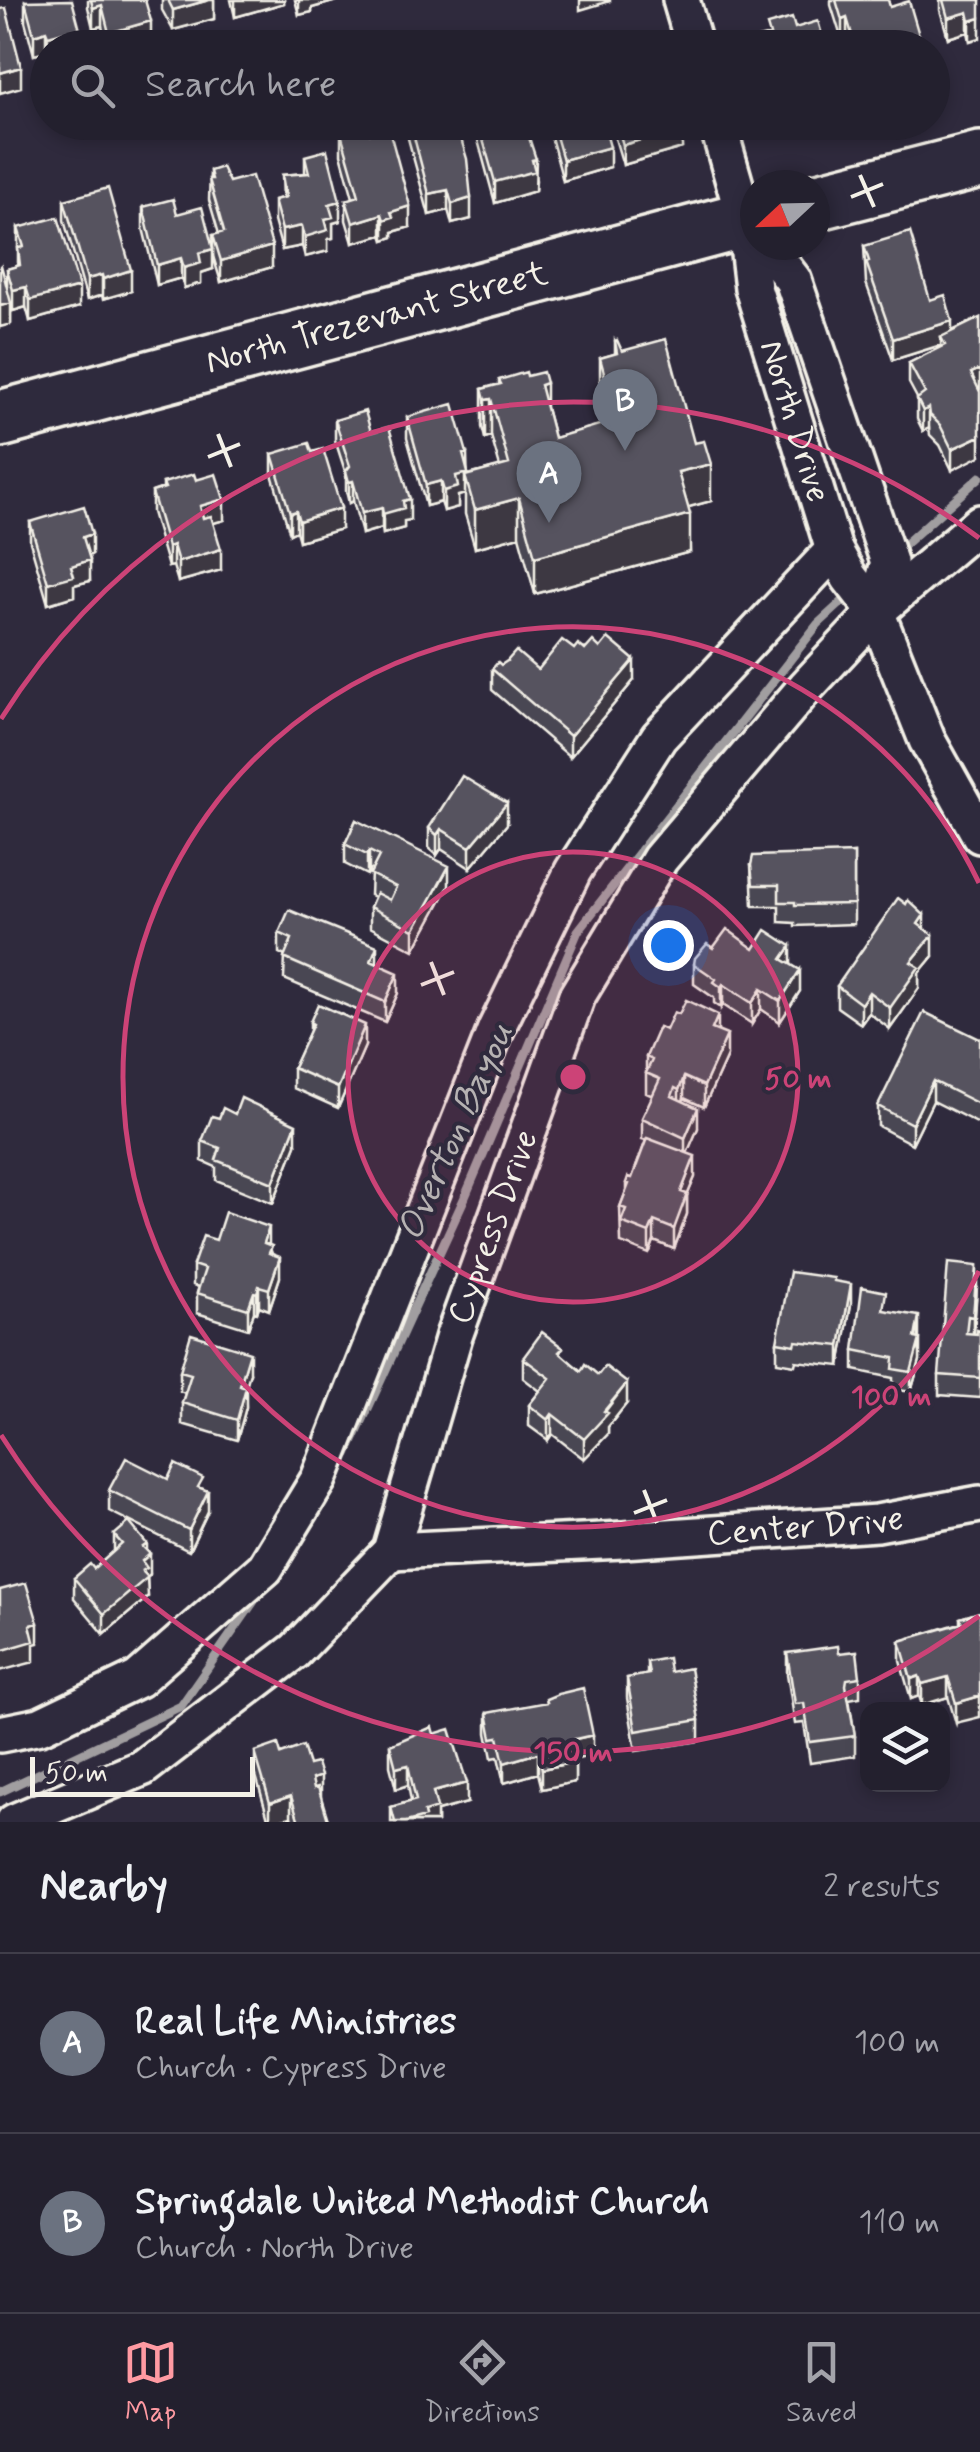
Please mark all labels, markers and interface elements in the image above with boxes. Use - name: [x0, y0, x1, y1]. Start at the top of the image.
- search box: [30, 30, 950, 140]
- icon: search: [65, 58, 120, 113]
- text: Search here: [145, 61, 336, 110]
- north arrow: [740, 170, 830, 260]
- street label: North Trezevant Street: [201, 250, 553, 386]
- street label: North Drive: [747, 334, 841, 508]
- pin: B: [592, 368, 658, 451]
- pin: A: [516, 440, 582, 523]
- your location: [643, 920, 694, 971]
- water label: Overton Bayou: [386, 1015, 526, 1249]
- centre of rings: [555, 1059, 591, 1095]
- text: 50 m: [764, 1060, 832, 1099]
- street label: Cypress Drive: [437, 1124, 550, 1331]
- text: 100 m: [851, 1378, 931, 1417]
- street label: Center Drive: [705, 1496, 907, 1557]
- map controls: [860, 1702, 950, 1792]
- button: layers: [860, 1702, 950, 1792]
- text: 150 m: [533, 1734, 613, 1773]
- scale bar: [30, 1752, 255, 1796]
- text: 50 m: [45, 1756, 108, 1793]
- text: Nearby: [40, 1860, 168, 1915]
- text: 2 results: [823, 1866, 940, 1908]
- text: Real Life Ministries: [135, 1998, 457, 2047]
- text: A: [62, 2022, 83, 2064]
- text: 100 m: [854, 2022, 940, 2064]
- text: Church · Cypress Drive: [135, 2047, 447, 2089]
- text: Springdale United Methodist Church: [135, 2178, 709, 2227]
- text: B: [62, 2202, 83, 2244]
- text: 110 m: [859, 2202, 940, 2244]
- text: Church · North Drive: [135, 2227, 414, 2269]
- tab: Map: [123, 2335, 178, 2432]
- tab: Directions: [425, 2335, 540, 2432]
- tab: Saved: [786, 2335, 857, 2432]

